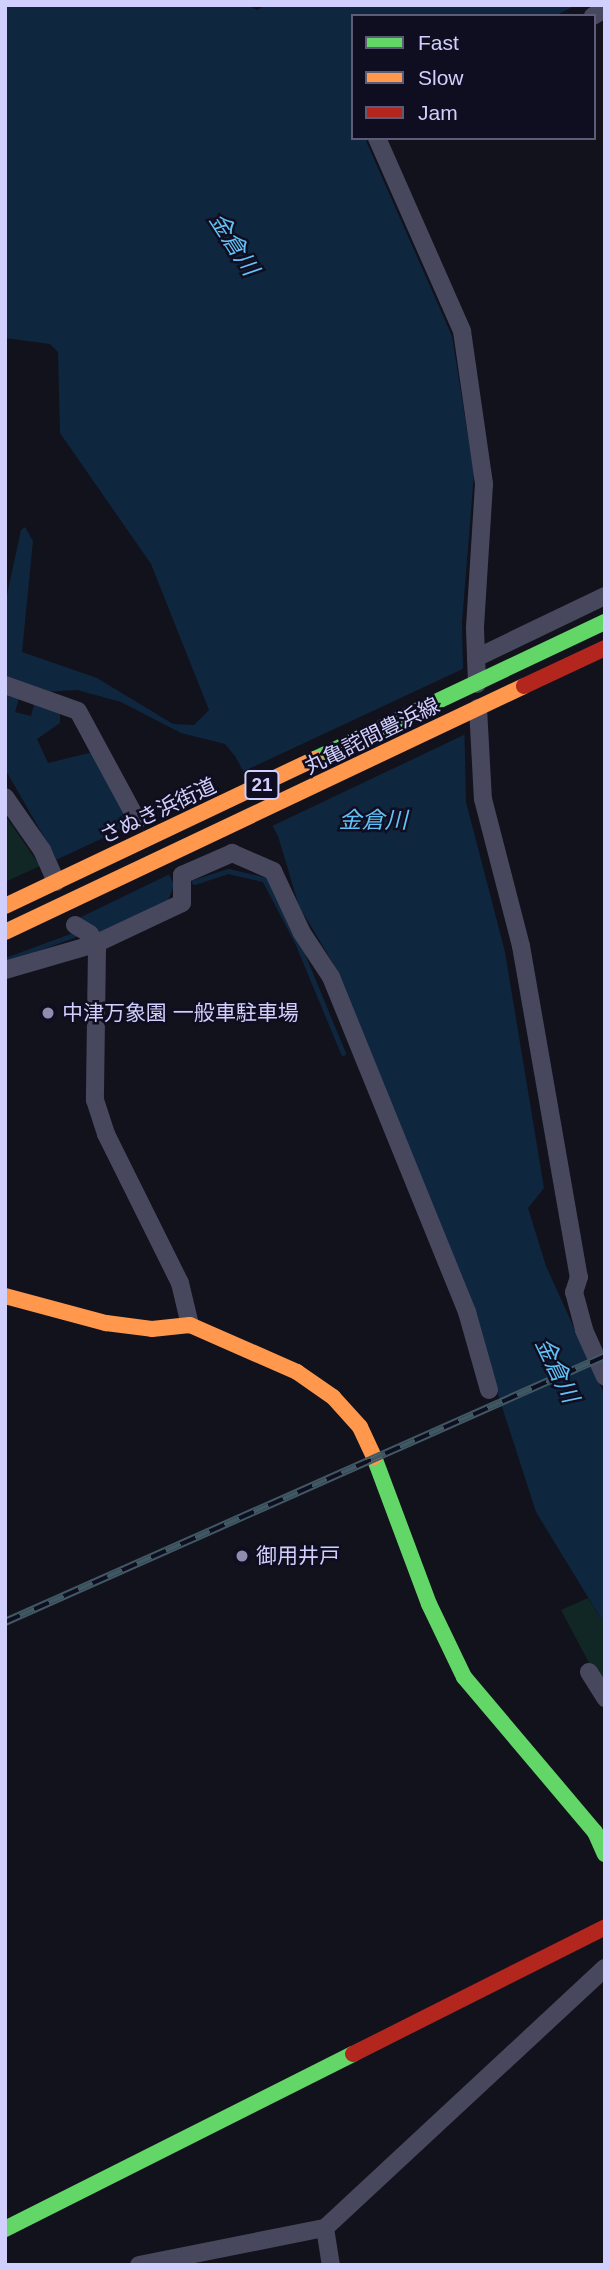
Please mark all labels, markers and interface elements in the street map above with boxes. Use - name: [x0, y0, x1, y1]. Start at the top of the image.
- legend: [351, 14, 596, 140]
- text: Fast: [418, 31, 459, 54]
- text: Slow: [418, 66, 464, 89]
- text: Jam: [418, 101, 458, 124]
- water label: 金倉川: [204, 208, 264, 280]
- street label: 丸亀詫間豊浜線: [300, 692, 444, 780]
- road number: 21: [243, 770, 281, 800]
- street label: さぬき浜街道: [96, 773, 220, 849]
- water label: 金倉川: [339, 806, 407, 834]
- place label: 中津万象園 一般車駐車場: [62, 1000, 299, 1026]
- marker: 中津万象園 一般車駐車場: [40, 1005, 56, 1021]
- water label: 金倉川: [529, 1333, 585, 1407]
- place label: 御用井戸: [256, 1543, 340, 1569]
- marker: 御用井戸: [234, 1548, 250, 1564]

